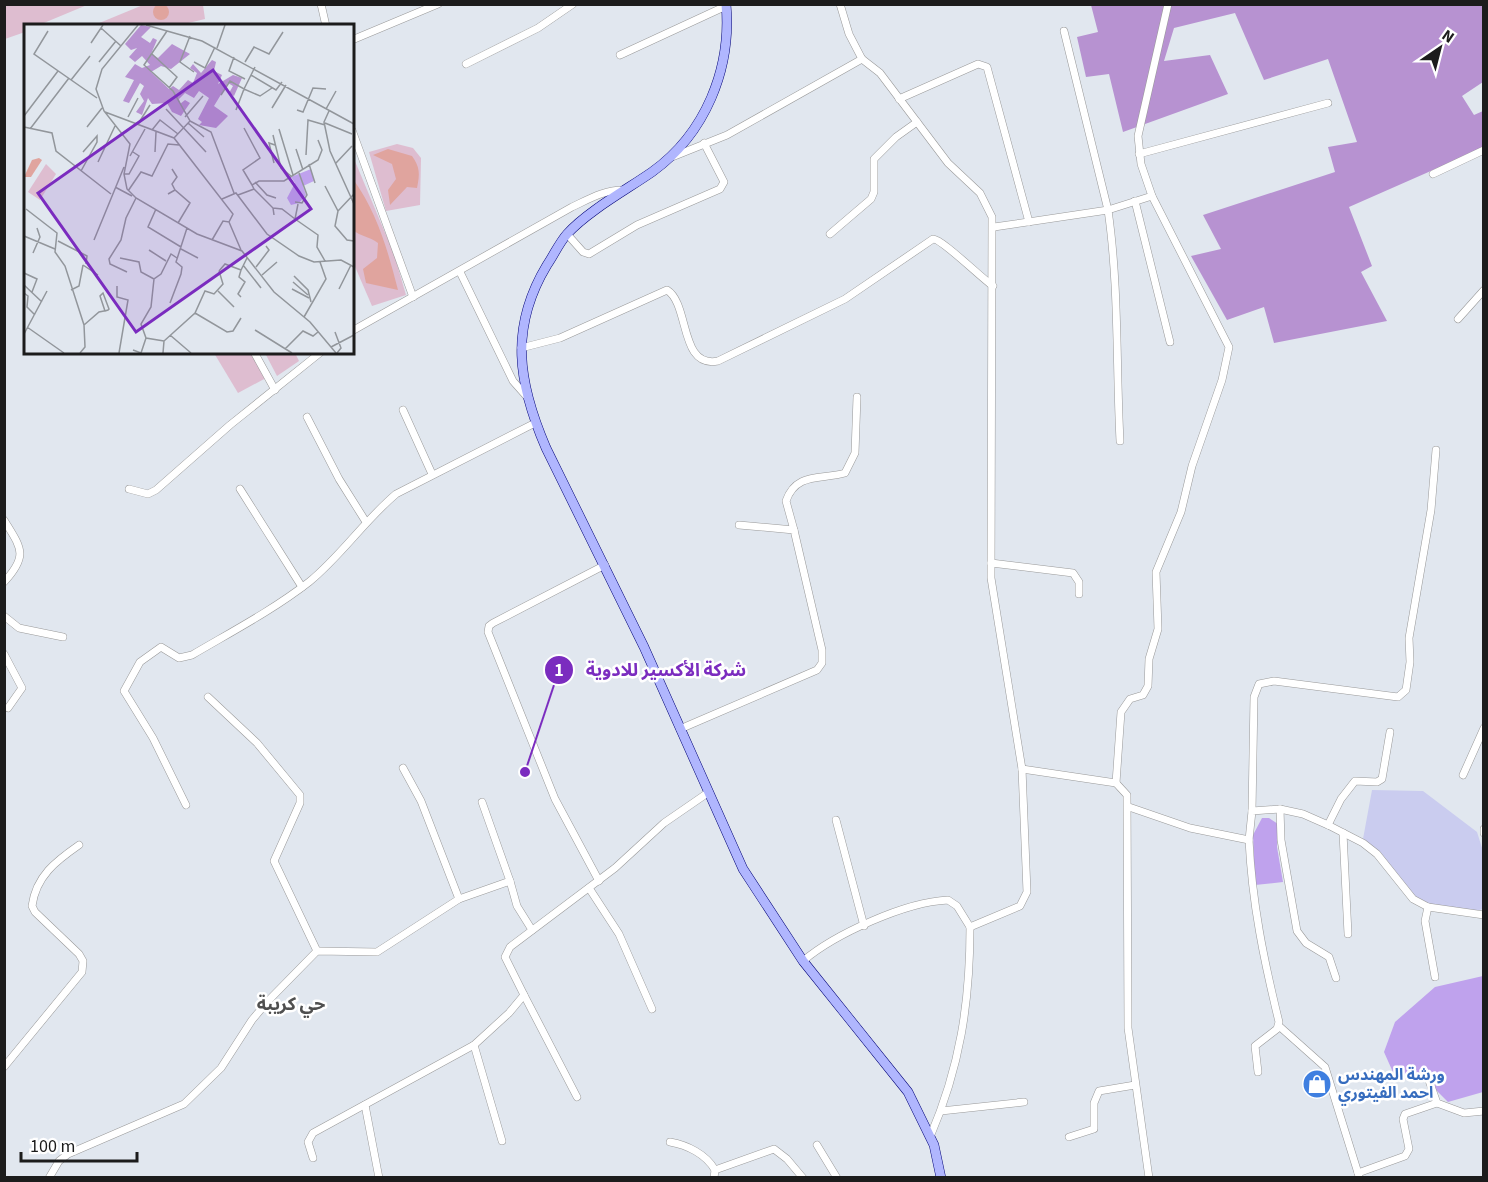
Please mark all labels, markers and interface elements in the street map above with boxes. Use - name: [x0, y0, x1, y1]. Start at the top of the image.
- north arrow: [1410, 18, 1470, 78]
- inset map: [24, 24, 354, 354]
- text: N: [1437, 24, 1459, 49]
- callout: شركة الأكسير للادوية: [544, 652, 759, 688]
- text: 1: [554, 658, 564, 683]
- text: شركة الأكسير للادوية: [586, 658, 746, 683]
- district label: حي كريبة: [257, 992, 325, 1018]
- place label: ورشة المهندس احمد الفيتوري: [1338, 1064, 1445, 1106]
- shop icon: ورشة المهندس احمد الفيتوري: [1301, 1068, 1333, 1100]
- scale bar: [21, 1125, 136, 1163]
- text: 100 m: [30, 1134, 75, 1159]

